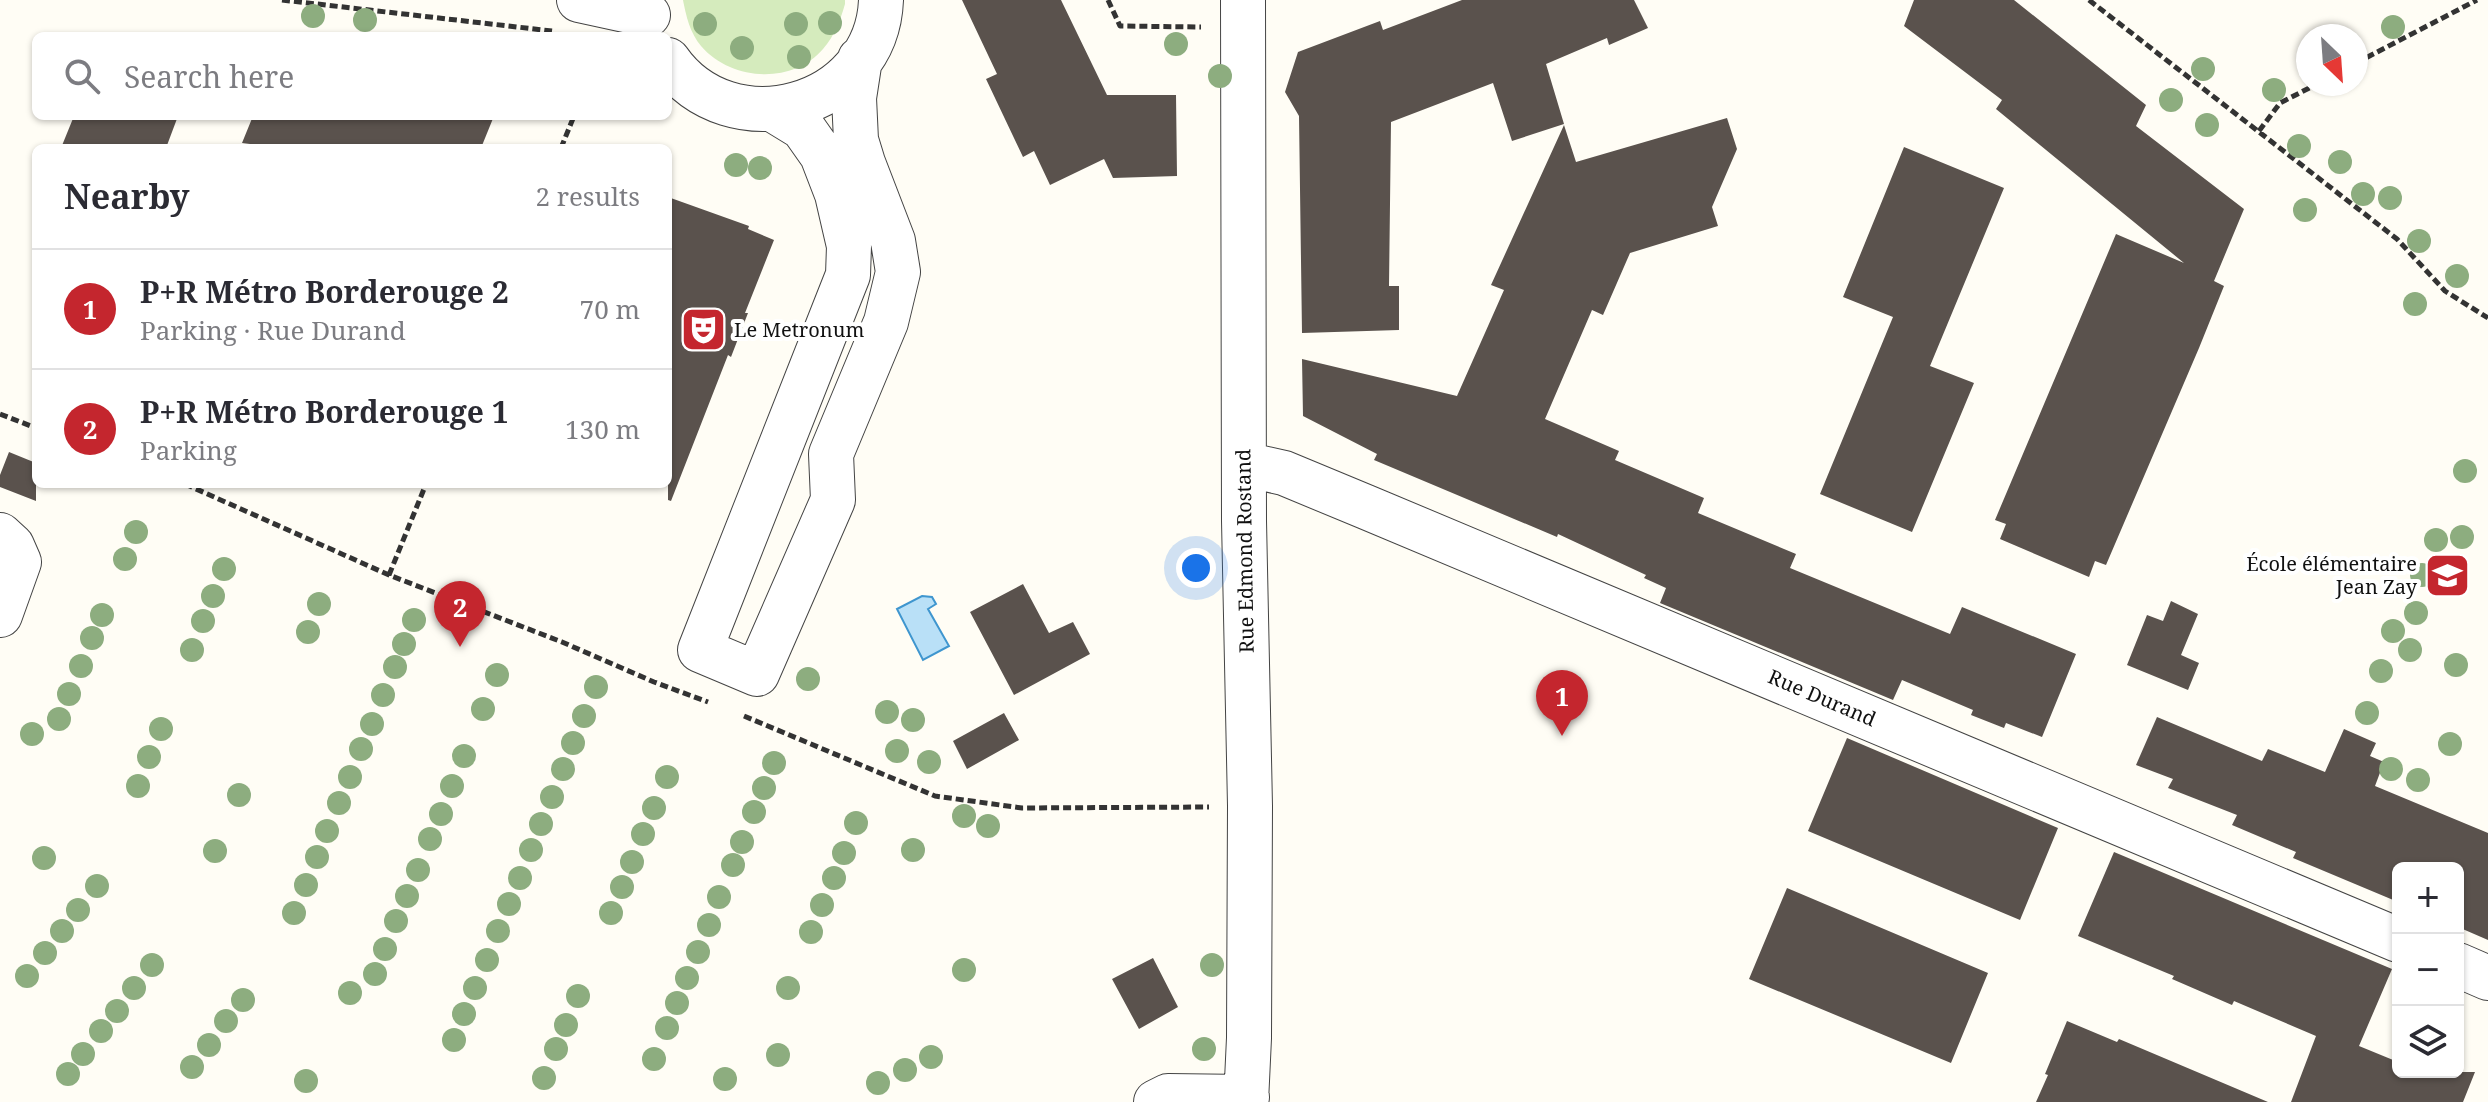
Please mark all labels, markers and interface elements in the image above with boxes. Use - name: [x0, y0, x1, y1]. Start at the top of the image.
- north arrow: [2296, 24, 2368, 96]
- search box: [32, 32, 672, 120]
- icon: search: [60, 54, 104, 98]
- text: Search here: [124, 56, 294, 97]
- text: Nearby: [64, 173, 190, 219]
- text: 2 results: [535, 178, 640, 214]
- text: P+R Métro Borderouge 2: [140, 271, 509, 312]
- text: 1: [83, 291, 97, 327]
- text: 70 m: [580, 291, 640, 327]
- theatre icon: Le Metronum: [679, 306, 727, 354]
- text: Parking · Rue Durand: [140, 312, 406, 348]
- place label: Le Metronum: [734, 316, 864, 343]
- text: P+R Métro Borderouge 1: [140, 391, 509, 432]
- text: 2: [83, 411, 97, 447]
- text: 130 m: [565, 411, 640, 447]
- text: Parking: [140, 432, 237, 468]
- street label: Rue Edmond Rostand: [1229, 449, 1260, 653]
- your location: [1176, 548, 1216, 588]
- place label: École élémentaire Jean Zay: [2246, 550, 2418, 600]
- school or university icon: École élémentaire Jean Zay: [2424, 551, 2472, 599]
- pin: 2: [434, 581, 486, 647]
- street label: Rue Durand: [1764, 663, 1880, 732]
- pin: 1: [1536, 670, 1588, 736]
- map controls: [2392, 862, 2464, 1078]
- button: +: [2392, 862, 2464, 934]
- button: −: [2392, 934, 2464, 1006]
- button: layers: [2392, 1006, 2464, 1078]

